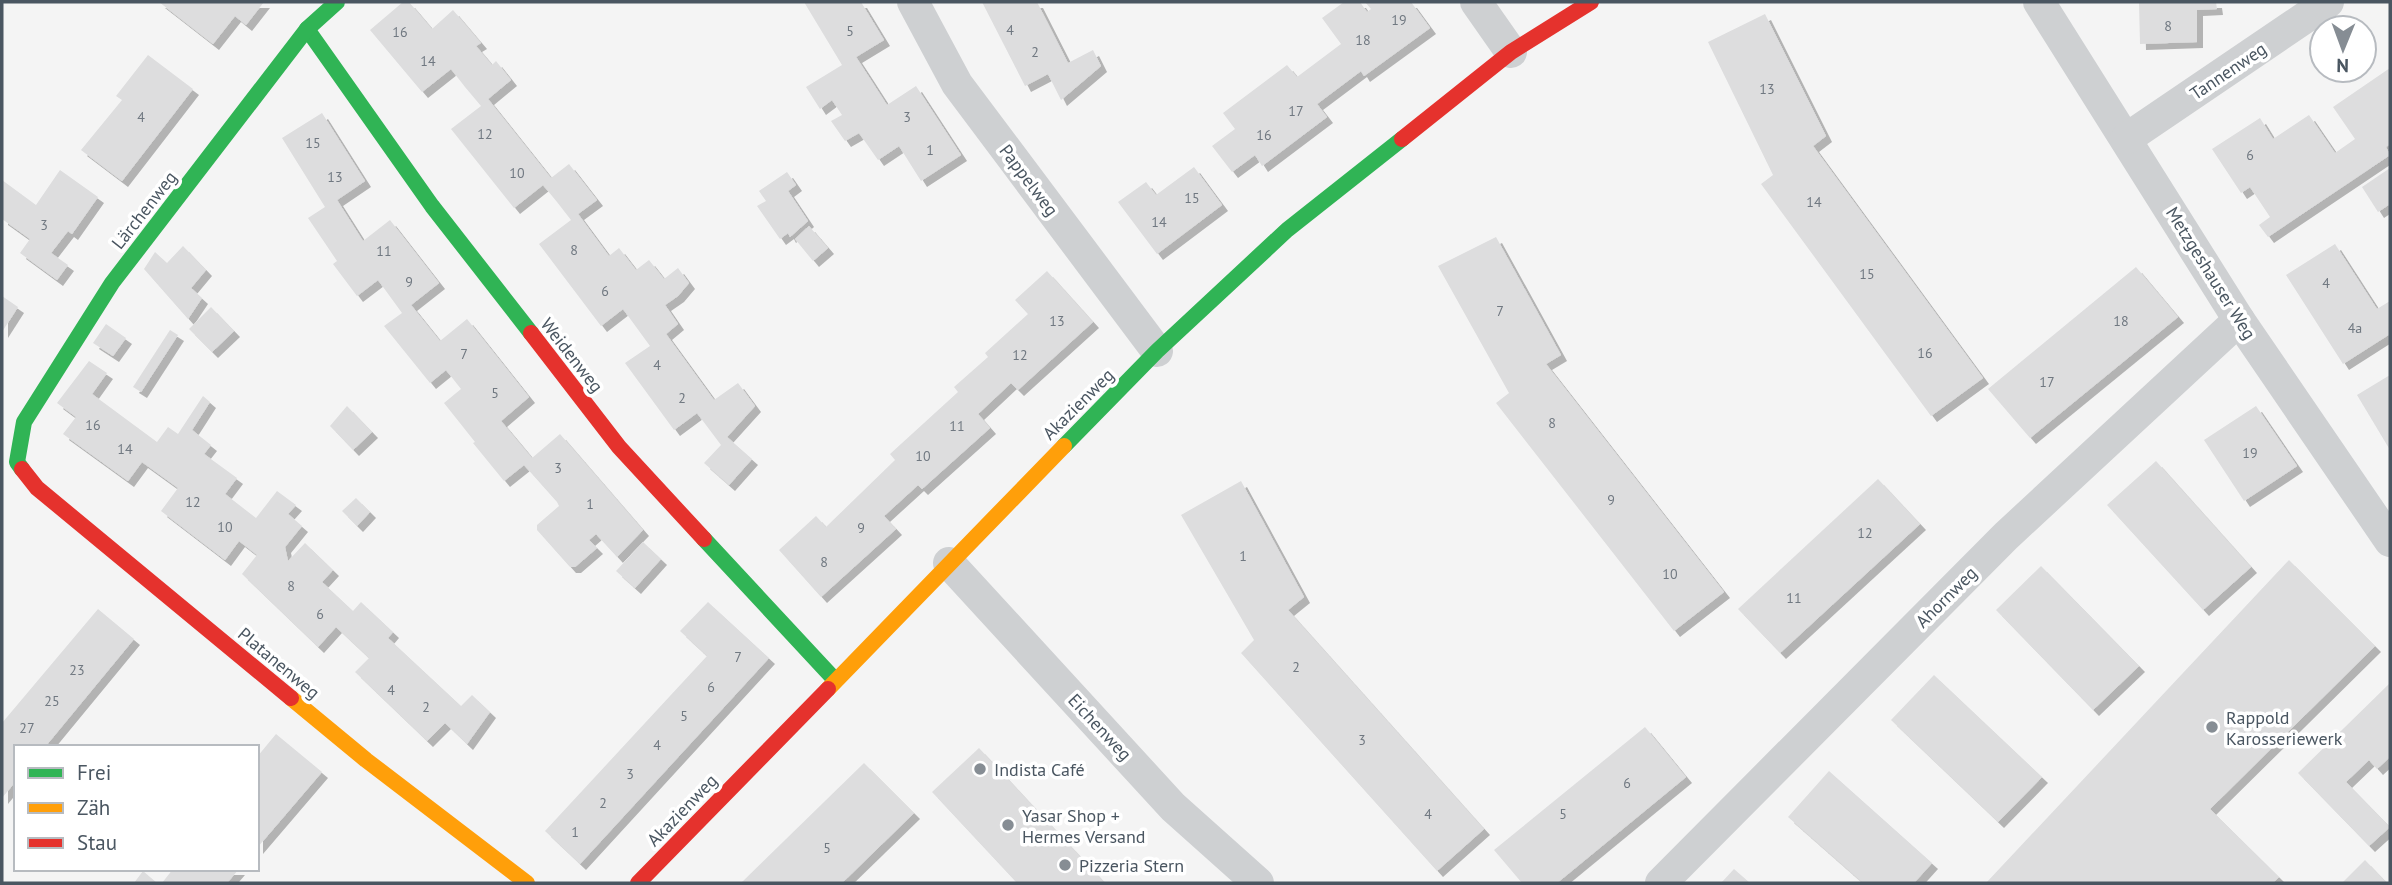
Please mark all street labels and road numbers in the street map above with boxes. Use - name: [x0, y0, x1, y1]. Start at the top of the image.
- street label: Tannenweg: [2185, 37, 2271, 105]
- street label: Pappelweg: [995, 140, 1063, 220]
- street label: Lärchenweg: [106, 166, 182, 254]
- street label: Metzgeshauser Weg: [2161, 202, 2261, 344]
- street label: Weidenweg: [536, 313, 608, 397]
- street label: Akazienweg: [1037, 363, 1119, 445]
- street label: Ahornweg: [1910, 561, 1982, 633]
- street label: Platanenweg: [233, 622, 325, 704]
- street label: Eichenweg: [1063, 689, 1137, 765]
- street label: Akazienweg: [642, 769, 722, 851]

